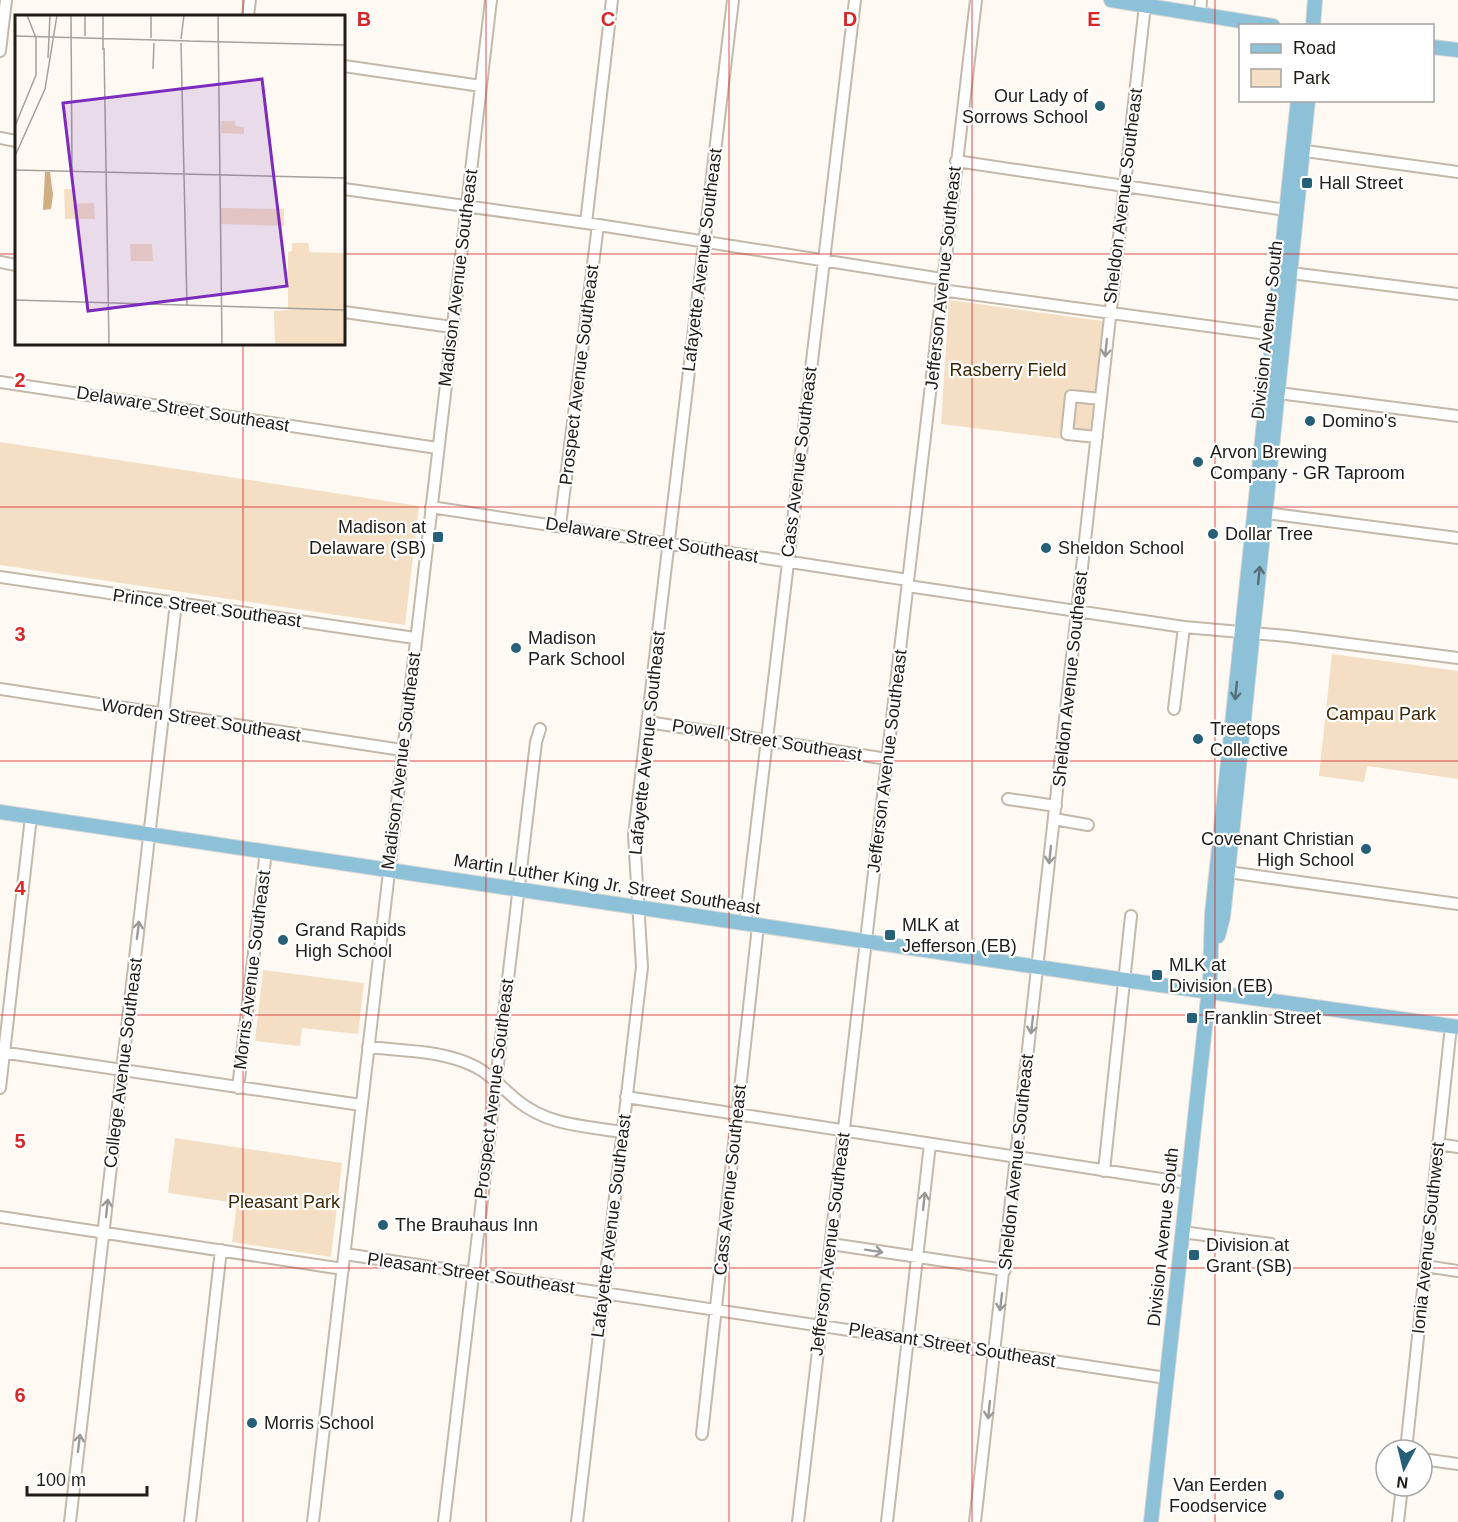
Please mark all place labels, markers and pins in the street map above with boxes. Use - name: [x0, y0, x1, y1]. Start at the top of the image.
- place label: Our Lady of Sorrows School: [962, 86, 1089, 127]
- marker: Our Lady of Sorrows School: [1093, 99, 1107, 113]
- place label: Hall Street: [1319, 173, 1403, 193]
- marker: Hall Street: [1300, 176, 1314, 190]
- place label: Domino's: [1322, 411, 1396, 431]
- marker: Domino's: [1303, 414, 1317, 428]
- place label: Arvon Brewing Company - GR Taproom: [1210, 442, 1405, 483]
- marker: Arvon Brewing Company - GR Taproom: [1191, 455, 1205, 469]
- place label: Madison at Delaware (SB): [309, 517, 426, 558]
- place label: Dollar Tree: [1225, 524, 1313, 544]
- marker: Dollar Tree: [1206, 527, 1220, 541]
- marker: Madison at Delaware (SB): [431, 530, 445, 544]
- place label: Sheldon School: [1058, 538, 1184, 558]
- marker: Sheldon School: [1039, 541, 1053, 555]
- place label: Madison Park School: [528, 628, 625, 669]
- marker: Madison Park School: [509, 641, 523, 655]
- place label: Treetops Collective: [1210, 719, 1288, 760]
- marker: Treetops Collective: [1191, 732, 1205, 746]
- place label: Covenant Christian High School: [1201, 829, 1354, 870]
- marker: Covenant Christian High School: [1359, 842, 1373, 856]
- place label: MLK at Jefferson (EB): [902, 915, 1017, 956]
- place label: Grand Rapids High School: [295, 920, 406, 961]
- marker: MLK at Jefferson (EB): [883, 928, 897, 942]
- marker: Grand Rapids High School: [276, 933, 290, 947]
- place label: MLK at Division (EB): [1169, 955, 1273, 996]
- marker: MLK at Division (EB): [1150, 968, 1164, 982]
- place label: Franklin Street: [1204, 1008, 1321, 1028]
- marker: Franklin Street: [1185, 1011, 1199, 1025]
- place label: The Brauhaus Inn: [395, 1215, 538, 1235]
- marker: The Brauhaus Inn: [376, 1218, 390, 1232]
- place label: Division at Grant (SB): [1206, 1235, 1292, 1276]
- marker: Division at Grant (SB): [1187, 1248, 1201, 1262]
- place label: Morris School: [264, 1413, 374, 1433]
- marker: Morris School: [245, 1416, 259, 1430]
- place label: Van Eerden Foodservice: [1169, 1475, 1267, 1516]
- marker: Van Eerden Foodservice: [1272, 1488, 1286, 1502]

